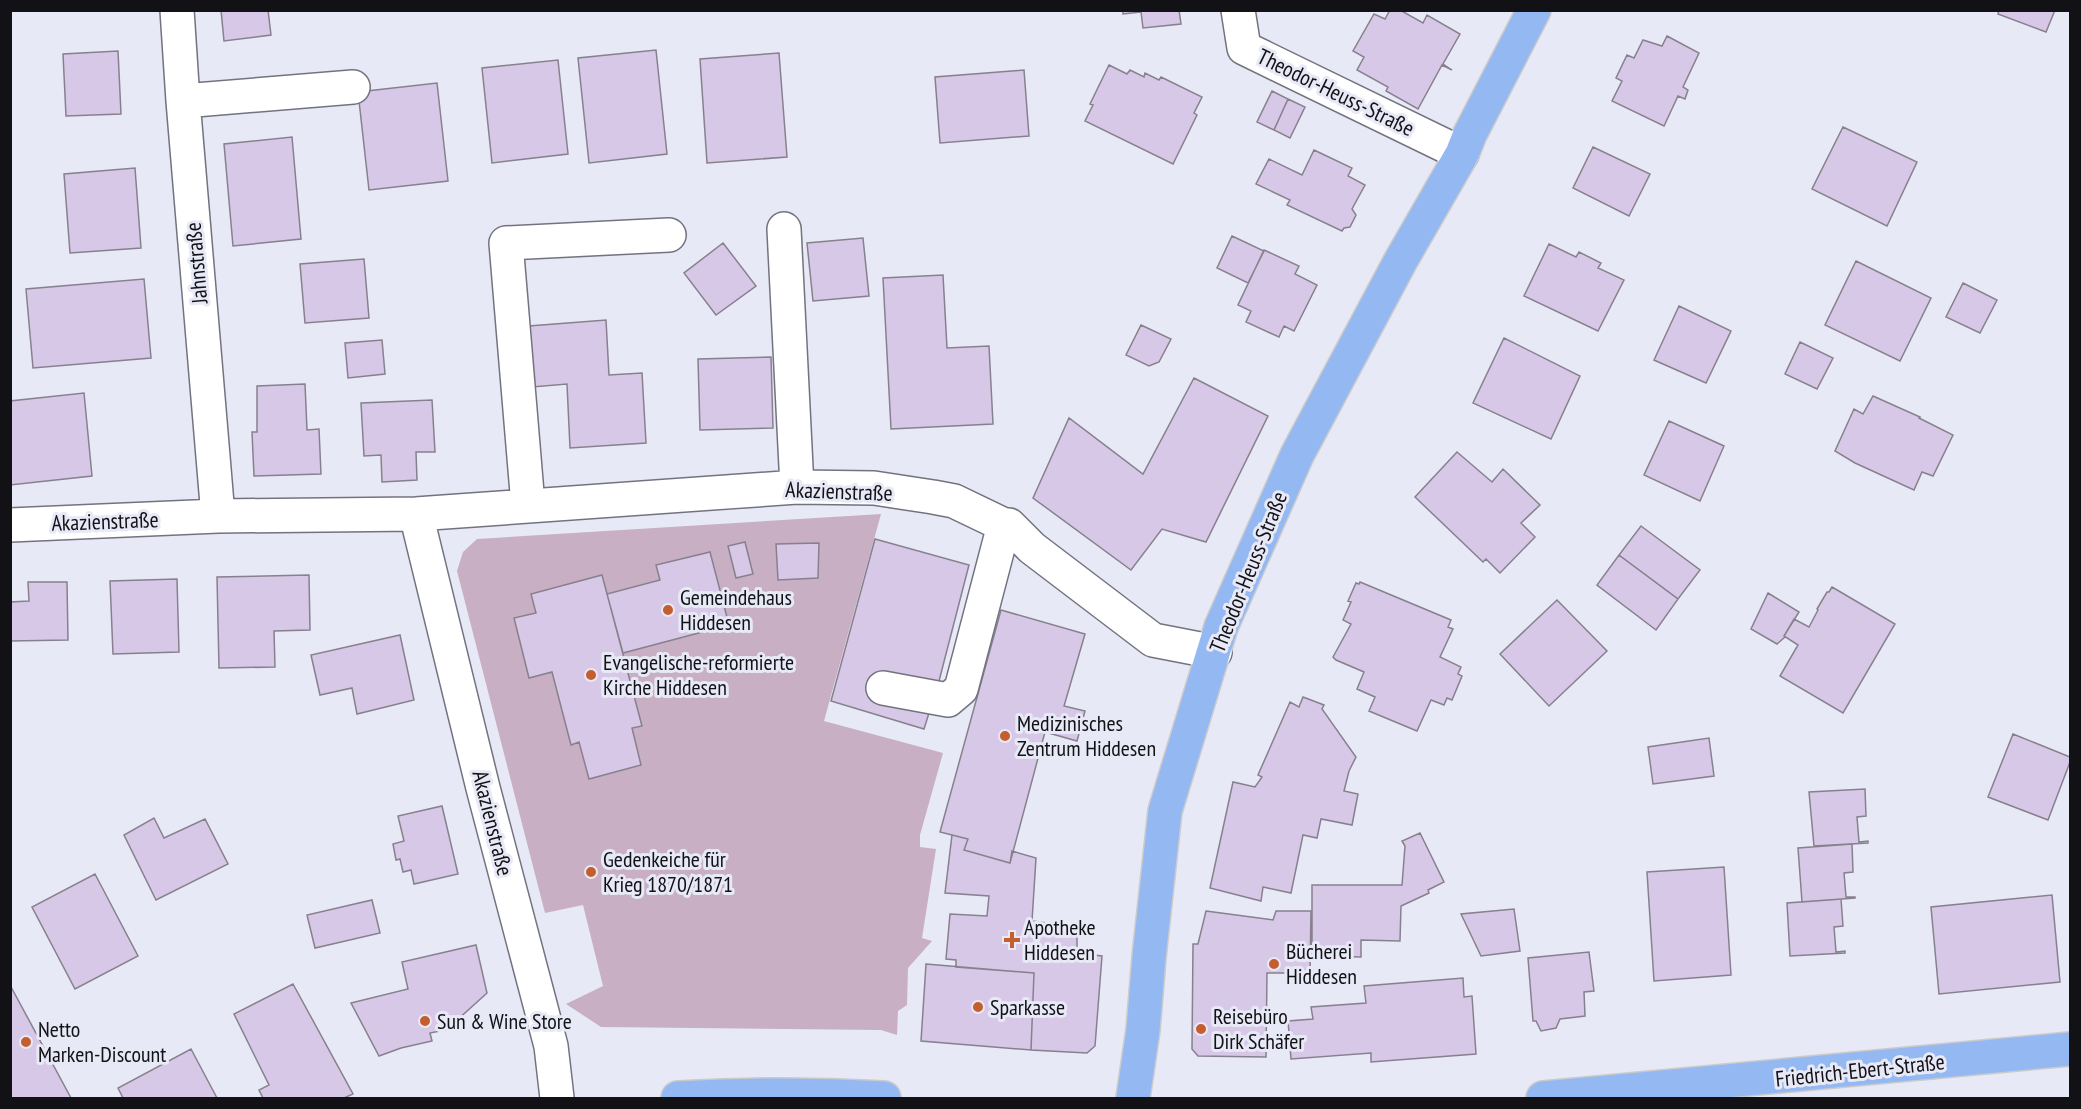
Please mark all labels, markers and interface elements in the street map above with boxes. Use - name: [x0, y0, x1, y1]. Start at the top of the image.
- street label: Theodor-Heuss-Straße: [1253, 42, 1419, 142]
- street label: Jahnstraße: [178, 221, 214, 306]
- street label: Akazienstraße: [785, 475, 893, 507]
- street label: Theodor-Heuss-Straße: [1203, 487, 1293, 657]
- street label: Akazienstraße: [51, 505, 159, 537]
- place label: Gemeindehaus Hiddesen: [680, 583, 792, 636]
- marker: Gemeindehaus Hiddesen: [661, 603, 675, 617]
- place label: Evangelische-reformierte Kirche Hiddesen: [603, 648, 794, 701]
- marker: Evangelische-reformierte Kirche Hiddesen: [584, 668, 598, 682]
- place label: Medizinisches Zentrum Hiddesen: [1017, 709, 1156, 762]
- marker: Medizinisches Zentrum Hiddesen: [998, 729, 1012, 743]
- street label: Akazienstraße: [466, 768, 520, 878]
- place label: Gedenkeiche für Krieg 1870/1871: [603, 845, 733, 898]
- marker: Gedenkeiche für Krieg 1870/1871: [584, 865, 598, 879]
- place label: Apotheke Hiddesen: [1024, 913, 1096, 966]
- marker: Apotheke Hiddesen: [1005, 933, 1019, 947]
- place label: Bücherei Hiddesen: [1286, 937, 1357, 990]
- marker: Bücherei Hiddesen: [1267, 957, 1281, 971]
- place label: Sparkasse: [990, 993, 1065, 1021]
- marker: Sparkasse: [971, 1000, 985, 1014]
- place label: Reisebüro Dirk Schäfer: [1213, 1002, 1304, 1055]
- place label: Sun & Wine Store: [437, 1007, 572, 1035]
- marker: Sun & Wine Store: [418, 1014, 432, 1028]
- place label: Netto Marken-Discount: [38, 1015, 166, 1068]
- marker: Reisebüro Dirk Schäfer: [1194, 1022, 1208, 1036]
- marker: Netto Marken-Discount: [19, 1035, 33, 1049]
- street label: Friedrich-Ebert-Straße: [1774, 1047, 1946, 1093]

